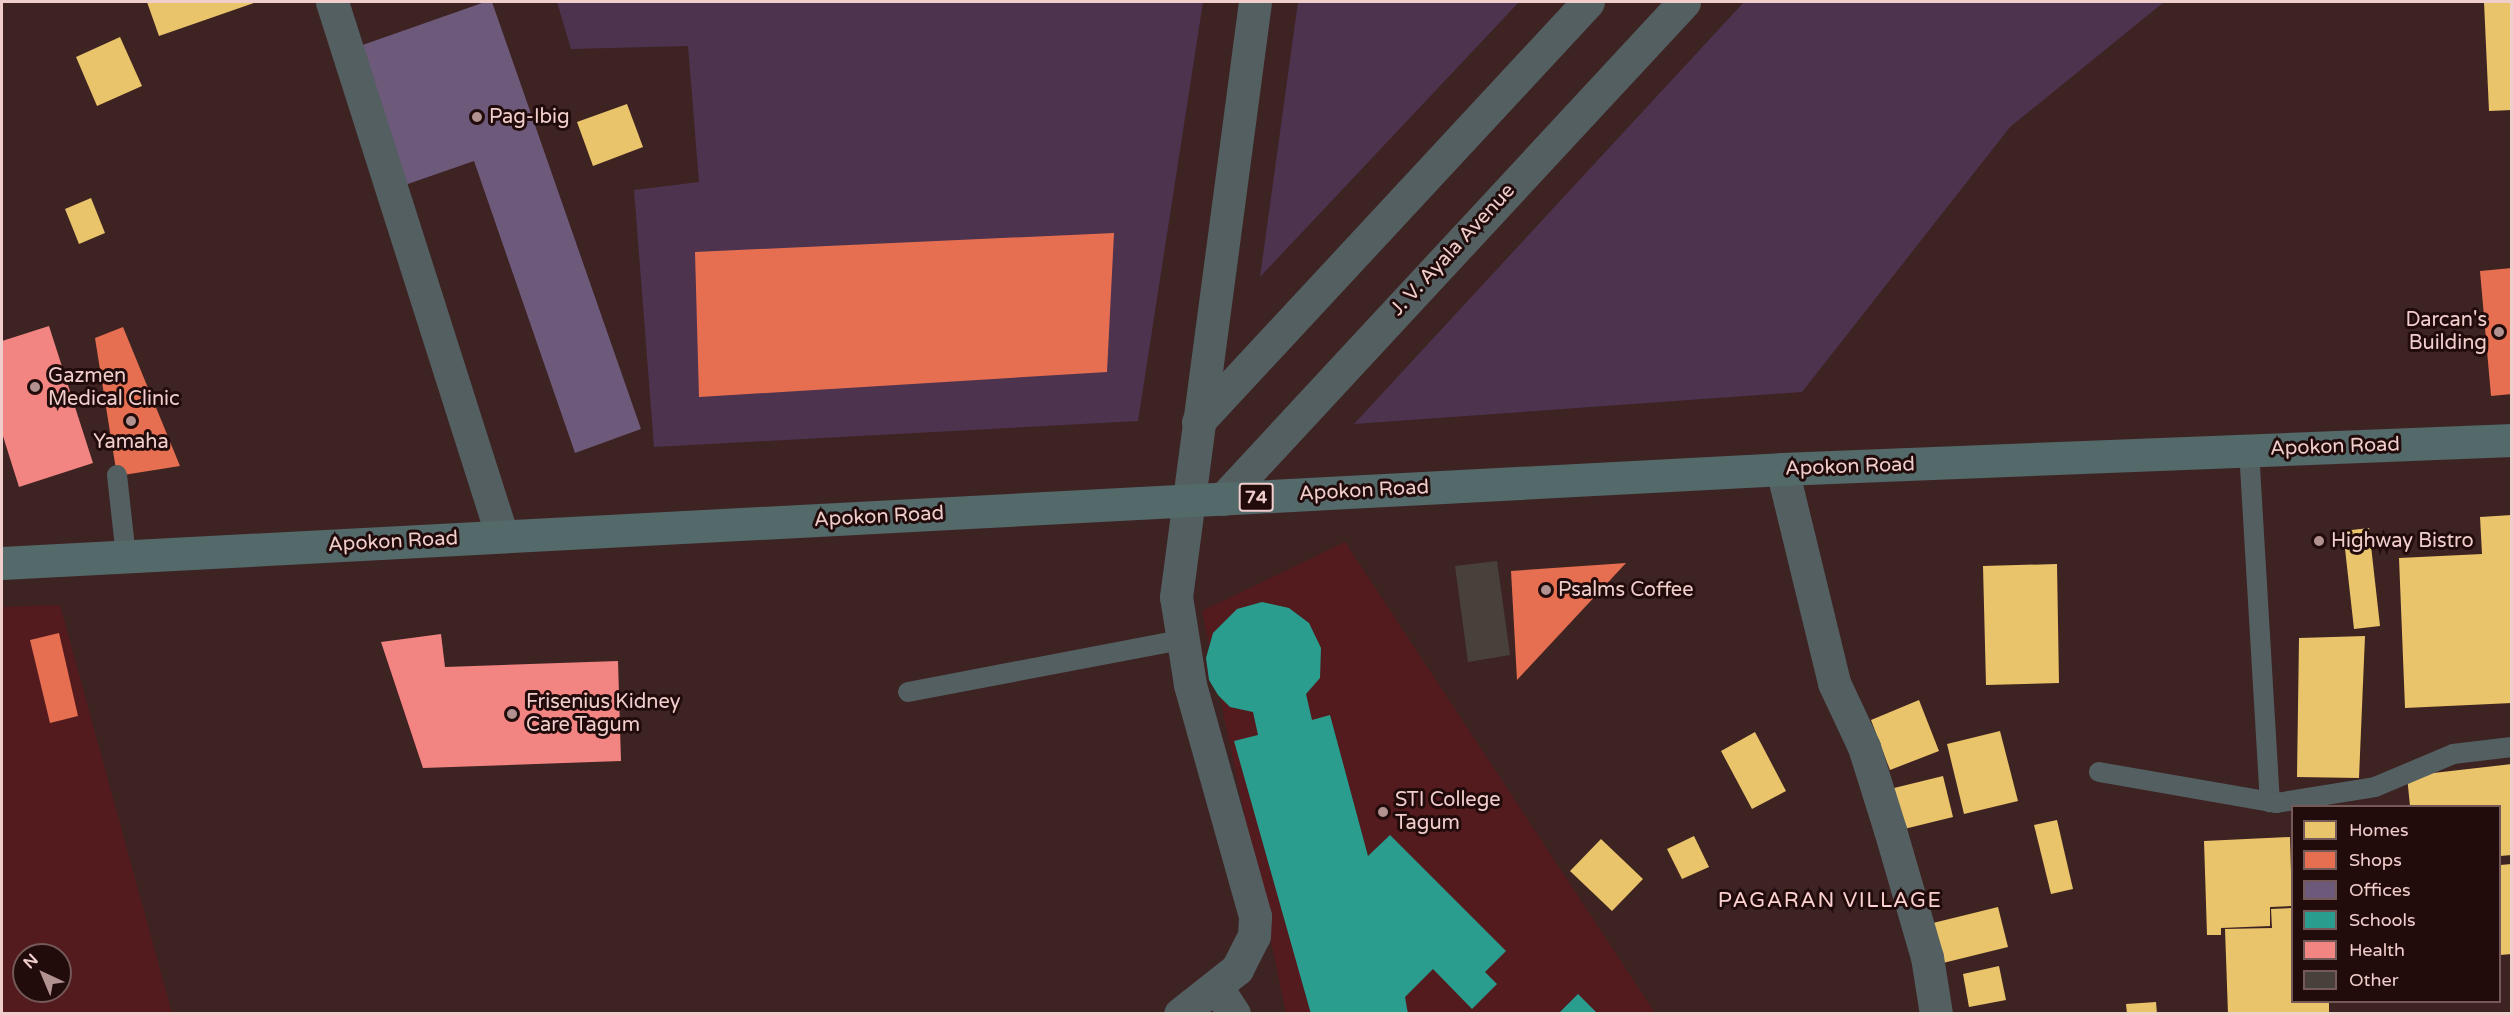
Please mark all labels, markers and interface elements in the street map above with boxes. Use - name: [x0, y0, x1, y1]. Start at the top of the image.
- place label: Pag-Ibig: [489, 105, 570, 129]
- marker: Pag-Ibig: [470, 110, 484, 124]
- street label: J. V. Ayala Avenue: [1386, 179, 1520, 321]
- place label: Darcan's Building: [2405, 308, 2487, 355]
- marker: Darcan's Building: [2492, 325, 2506, 339]
- place label: Gazmen Medical Clinic: [48, 364, 180, 411]
- marker: Gazmen Medical Clinic: [26, 378, 44, 396]
- marker: Yamaha: [124, 414, 138, 428]
- place label: Yamaha: [93, 430, 169, 454]
- street label: Apokon Road: [2270, 433, 2400, 461]
- street label: Apokon Road: [1785, 453, 1915, 481]
- street label: Apokon Road: [1298, 476, 1430, 506]
- road number: 74: [1238, 482, 1274, 512]
- street label: Apokon Road: [813, 502, 945, 532]
- street label: Apokon Road: [327, 527, 459, 557]
- place label: Highway Bistro: [2331, 529, 2474, 553]
- marker: Highway Bistro: [2312, 534, 2326, 548]
- place label: Psalms Coffee: [1558, 578, 1693, 602]
- marker: Psalms Coffee: [1539, 583, 1553, 597]
- place label: Frisenius Kidney Care Tagum: [526, 690, 680, 737]
- marker: Frisenius Kidney Care Tagum: [503, 705, 521, 723]
- place label: STI College Tagum: [1395, 789, 1501, 836]
- marker: STI College Tagum: [1376, 805, 1390, 819]
- legend: [2291, 805, 2501, 1003]
- text: Homes: [2349, 819, 2409, 841]
- text: Shops: [2349, 849, 2402, 871]
- text: Offices: [2349, 879, 2411, 901]
- district label: PAGARAN VILLAGE: [1718, 888, 1942, 914]
- text: Schools: [2349, 909, 2416, 931]
- text: Health: [2349, 939, 2405, 961]
- north arrow: [12, 943, 72, 1003]
- text: N: [19, 950, 42, 973]
- text: Other: [2349, 969, 2399, 991]

